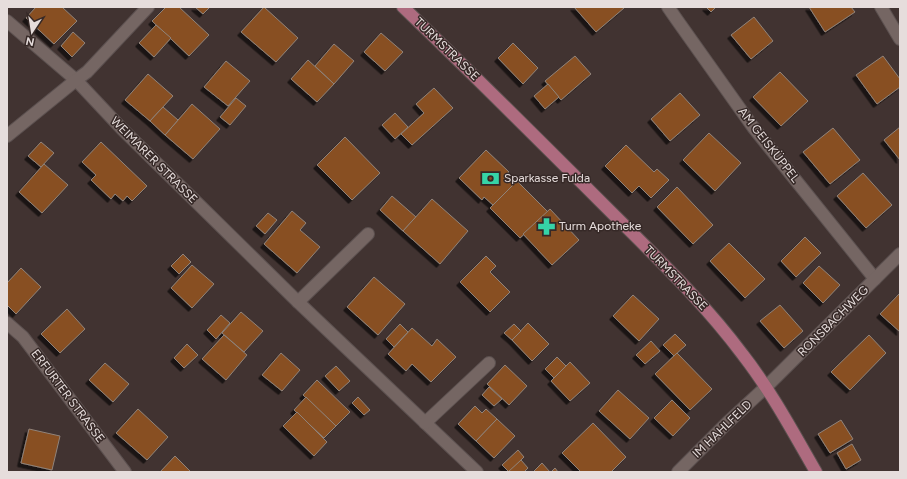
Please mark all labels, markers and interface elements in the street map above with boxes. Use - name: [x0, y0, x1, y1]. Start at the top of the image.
- north arrow: [12, 12, 52, 52]
- street label: TURMSTRASSE: [412, 15, 482, 83]
- text: N: [25, 34, 36, 49]
- street label: AM GEISKÜPPEL: [735, 105, 803, 186]
- street label: WEIMARER STRASSE: [108, 114, 200, 206]
- bank icon: Sparkasse Fulda: [481, 168, 501, 188]
- place label: Sparkasse Fulda: [504, 171, 590, 185]
- pharmacy icon: Turm Apotheke: [536, 216, 556, 236]
- place label: Turm Apotheke: [559, 219, 642, 233]
- street label: TURMSTRASSE: [642, 243, 710, 313]
- street label: RONSBACHWEG: [795, 283, 871, 359]
- street label: ERFURTER STRASSE: [28, 347, 108, 445]
- street label: IM HAHLFELD: [689, 397, 755, 461]

